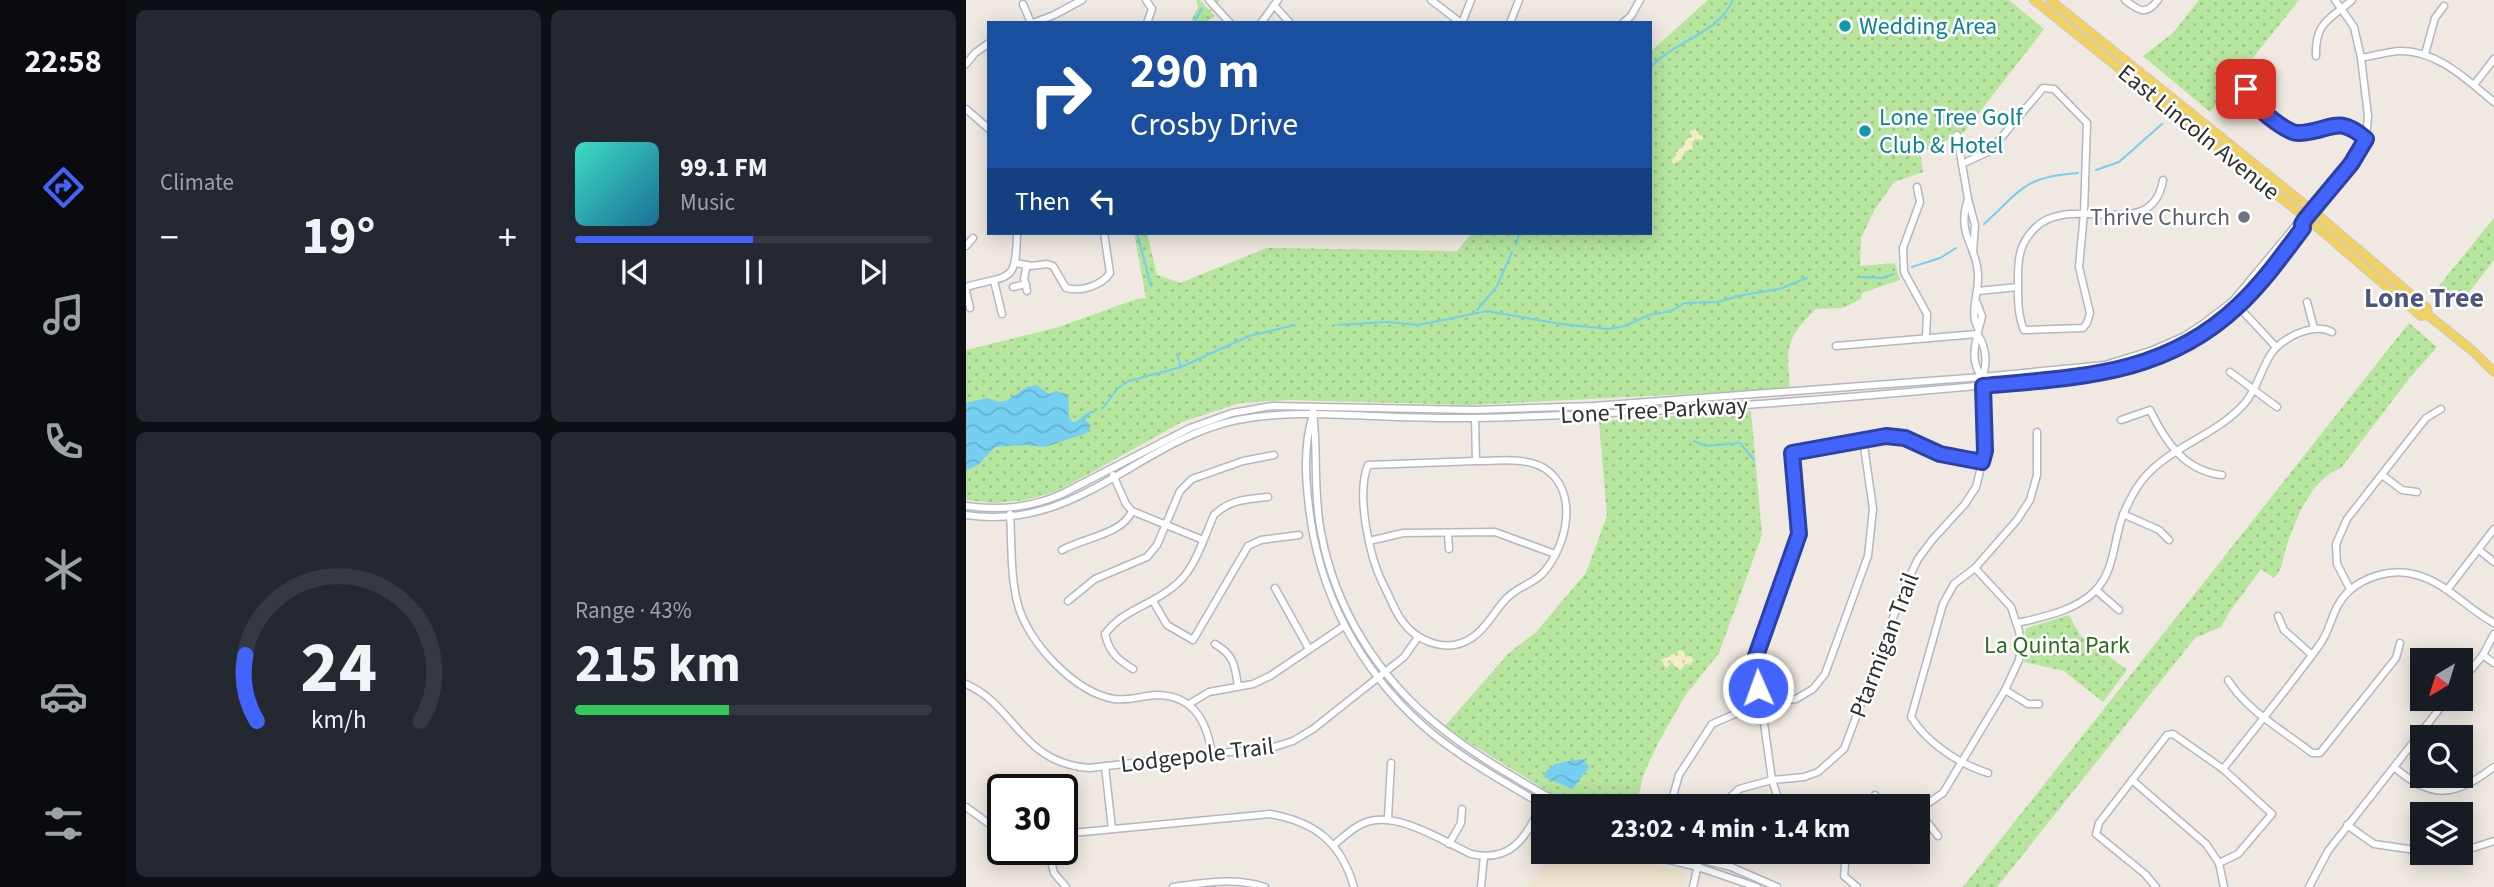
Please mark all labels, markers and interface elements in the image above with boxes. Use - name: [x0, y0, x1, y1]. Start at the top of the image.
- place label: Wedding Area: [1859, 9, 1997, 44]
- marker: Wedding Area: [1837, 18, 1853, 34]
- text: 290 m: [1130, 37, 1259, 107]
- text: 22:58: [24, 39, 102, 85]
- icon: right: [1015, 49, 1106, 140]
- street label: East Lincoln Avenue: [2110, 56, 2287, 209]
- pin: [2216, 59, 2276, 119]
- icon: arrive: [2227, 70, 2265, 108]
- place label: Lone Tree Golf Club & Hotel: [1879, 100, 2024, 163]
- text: Crosby Drive: [1130, 102, 1298, 148]
- marker: Lone Tree Golf Club & Hotel: [1857, 123, 1873, 139]
- text: 99.1 FM: [680, 149, 768, 186]
- icon: directions: [39, 163, 88, 212]
- text: Climate: [160, 166, 234, 199]
- icon: left: [1084, 182, 1122, 220]
- text: Then: [1015, 183, 1070, 220]
- text: Music: [680, 186, 735, 219]
- text: 19°: [302, 200, 375, 274]
- place label: Thrive Church: [2090, 200, 2230, 235]
- marker: Thrive Church: [2236, 209, 2252, 225]
- text: −: [160, 211, 179, 265]
- text: +: [498, 211, 517, 265]
- icon: previous: [616, 253, 654, 291]
- icon: pause: [735, 253, 773, 291]
- icon: next: [854, 253, 892, 291]
- district label: Lone Tree: [2364, 278, 2484, 318]
- icon: music: [39, 290, 88, 339]
- street label: Lone Tree Parkway: [1559, 388, 1749, 433]
- icon: phone: [39, 417, 88, 466]
- icon: climate: [39, 545, 88, 594]
- street label: Ptarmigan Trail: [1841, 568, 1928, 723]
- text: Range · 43%: [575, 594, 692, 627]
- text: 24: [300, 616, 377, 720]
- text: 215 km: [575, 628, 741, 702]
- park label: La Quinta Park: [1984, 628, 2130, 663]
- north arrow: [2410, 648, 2473, 710]
- map controls: [2410, 648, 2473, 865]
- position arrow: [1721, 651, 1795, 725]
- icon: car: [39, 672, 88, 721]
- text: km/h: [311, 701, 366, 737]
- button: search: [2410, 725, 2473, 788]
- street label: Lodgepole Trail: [1118, 729, 1276, 782]
- speed limit sign: 30: [987, 774, 1078, 865]
- icon: filters: [39, 799, 88, 848]
- button: layers: [2410, 802, 2473, 865]
- text: 23:02 · 4 min · 1.4 km: [1611, 810, 1850, 847]

